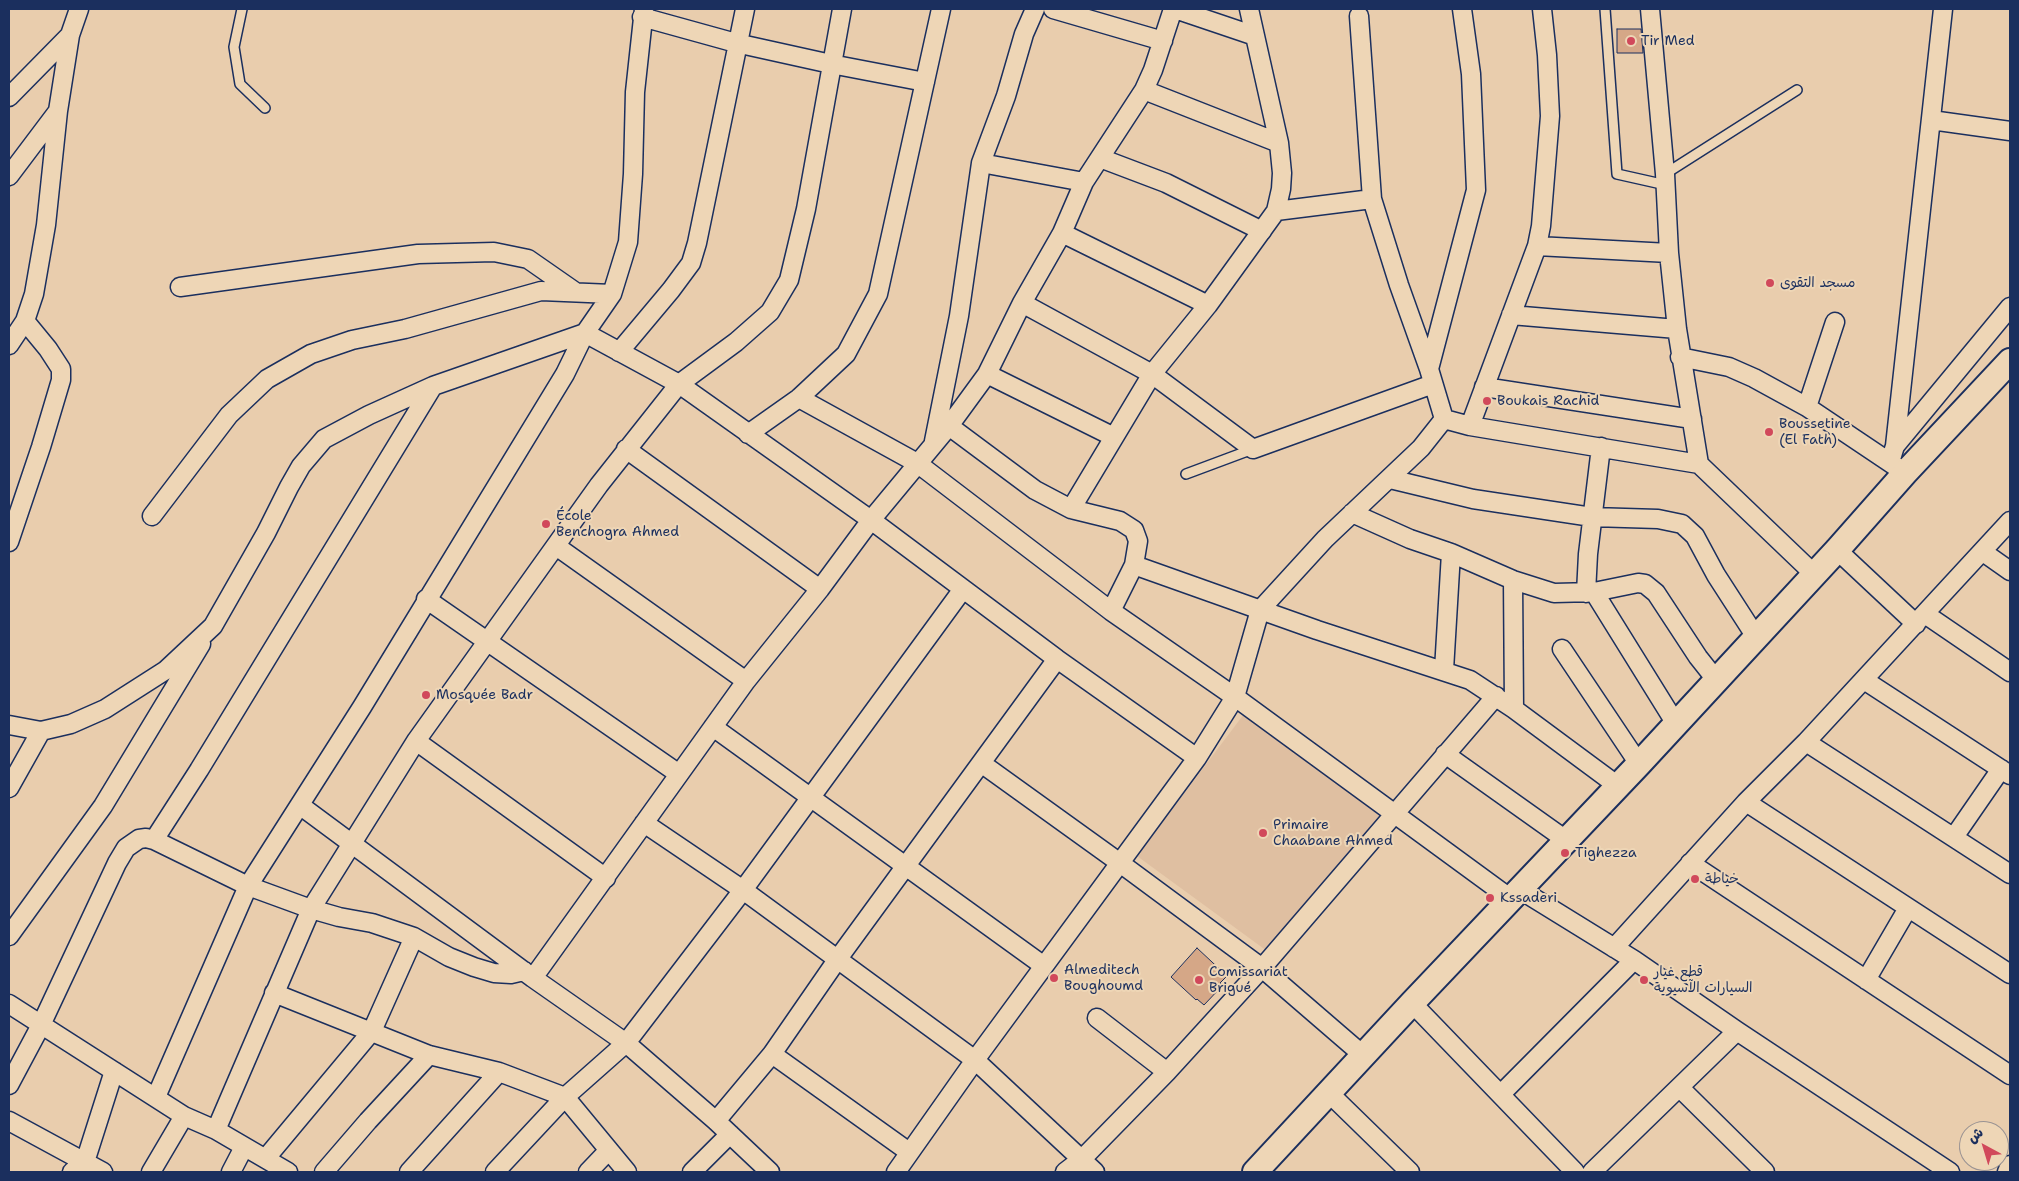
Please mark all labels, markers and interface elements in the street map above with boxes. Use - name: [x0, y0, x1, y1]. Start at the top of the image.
- place label: Tir Med: [1641, 33, 1695, 49]
- marker: Tir Med: [1625, 35, 1637, 47]
- place label: مسجد التقوى: [1780, 275, 1855, 291]
- marker: مسجد التقوى: [1764, 277, 1776, 289]
- place label: Boukais Rachid: [1497, 393, 1599, 409]
- marker: Boukais Rachid: [1481, 395, 1493, 407]
- place label: Boussetine (El Fath): [1779, 416, 1851, 448]
- marker: Boussetine (El Fath): [1763, 426, 1775, 438]
- place label: École Benchogra Ahmed: [556, 508, 679, 540]
- marker: École Benchogra Ahmed: [540, 518, 552, 530]
- place label: Mosquée Badr: [436, 687, 533, 703]
- marker: Mosquée Badr: [420, 689, 432, 701]
- place label: Primaire Chaabane Ahmed: [1273, 817, 1393, 850]
- marker: Primaire Chaabane Ahmed: [1257, 827, 1269, 839]
- place label: Tighezza: [1575, 845, 1637, 861]
- marker: Tighezza: [1559, 847, 1571, 859]
- place label: خياطة: [1705, 871, 1739, 887]
- marker: خياطة: [1689, 873, 1701, 885]
- place label: Kssaderi: [1500, 890, 1557, 906]
- marker: Kssaderi: [1484, 892, 1496, 904]
- place label: Almeditech Boughoumd: [1064, 962, 1143, 994]
- place label: Comissariat Brigué: [1209, 964, 1288, 996]
- place label: قطع غيار السيارات الآسيوية: [1654, 964, 1753, 996]
- marker: Almeditech Boughoumd: [1048, 972, 1060, 984]
- marker: Comissariat Brigué: [1193, 974, 1205, 986]
- marker: قطع غيار السيارات الآسيوية: [1638, 974, 1650, 986]
- north arrow: [1959, 1121, 2009, 1171]
- text: ش: [1964, 1123, 1987, 1147]

